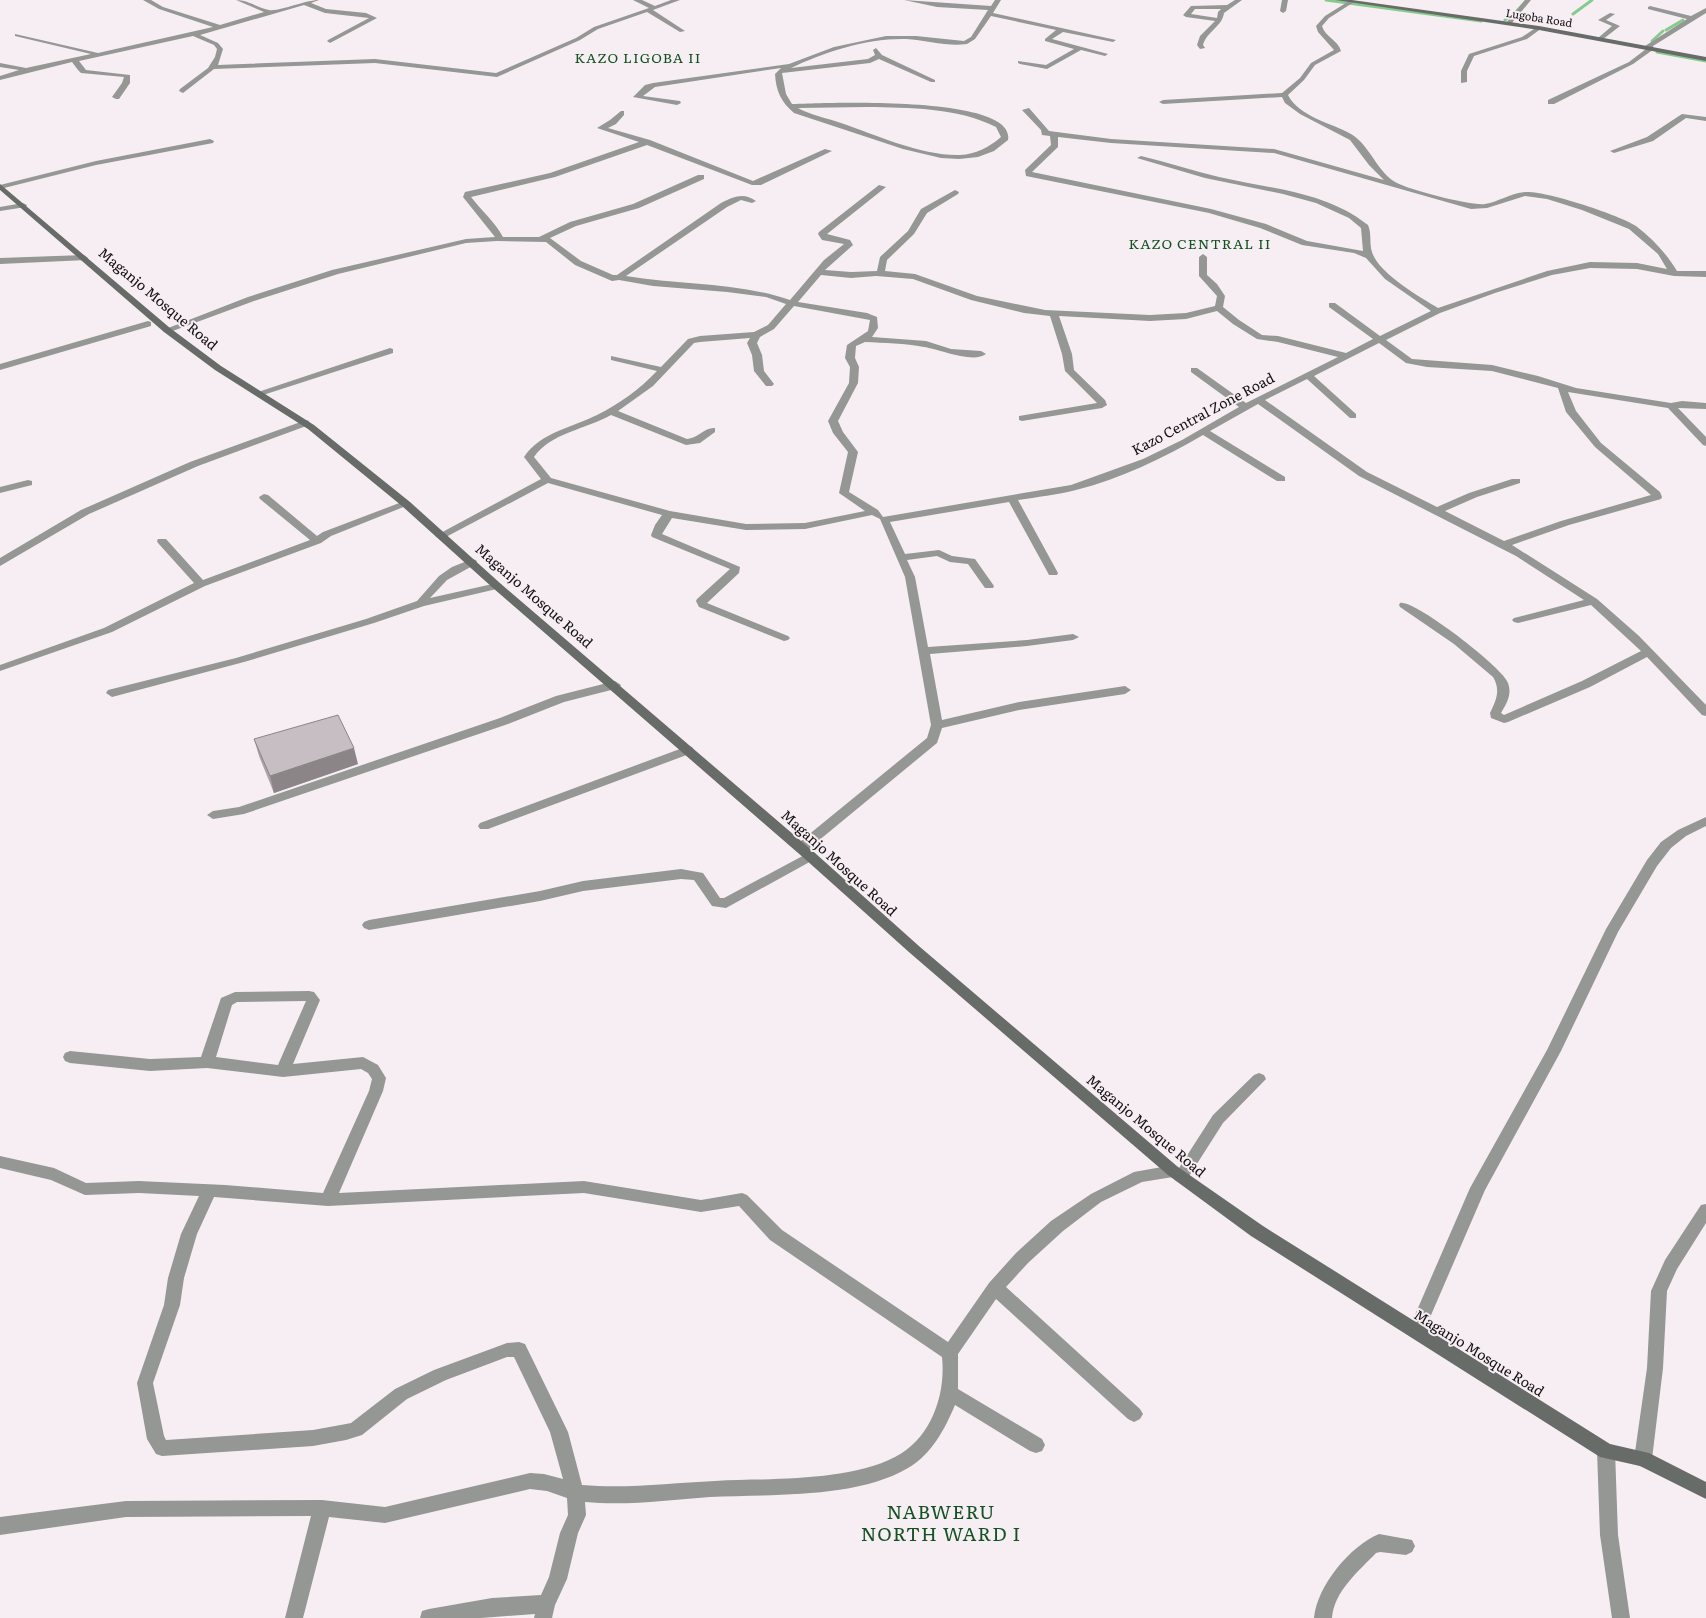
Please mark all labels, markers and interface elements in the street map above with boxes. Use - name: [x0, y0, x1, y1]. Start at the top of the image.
- street label: Lugoba Road: [1505, 4, 1574, 30]
- district label: KAZO LIGOBA II: [575, 47, 701, 67]
- district label: KAZO CENTRAL II: [1129, 233, 1271, 253]
- street label: Maganjo Mosque Road: [95, 242, 223, 354]
- street label: Kazo Central Zone Road: [1128, 367, 1278, 459]
- street label: Maganjo Mosque Road: [471, 538, 598, 652]
- street label: Maganjo Mosque Road: [777, 805, 902, 920]
- street label: Maganjo Mosque Road: [1083, 1069, 1211, 1181]
- street label: Maganjo Mosque Road: [1411, 1304, 1549, 1401]
- district label: NABWERU NORTH WARD I: [861, 1497, 1021, 1547]

